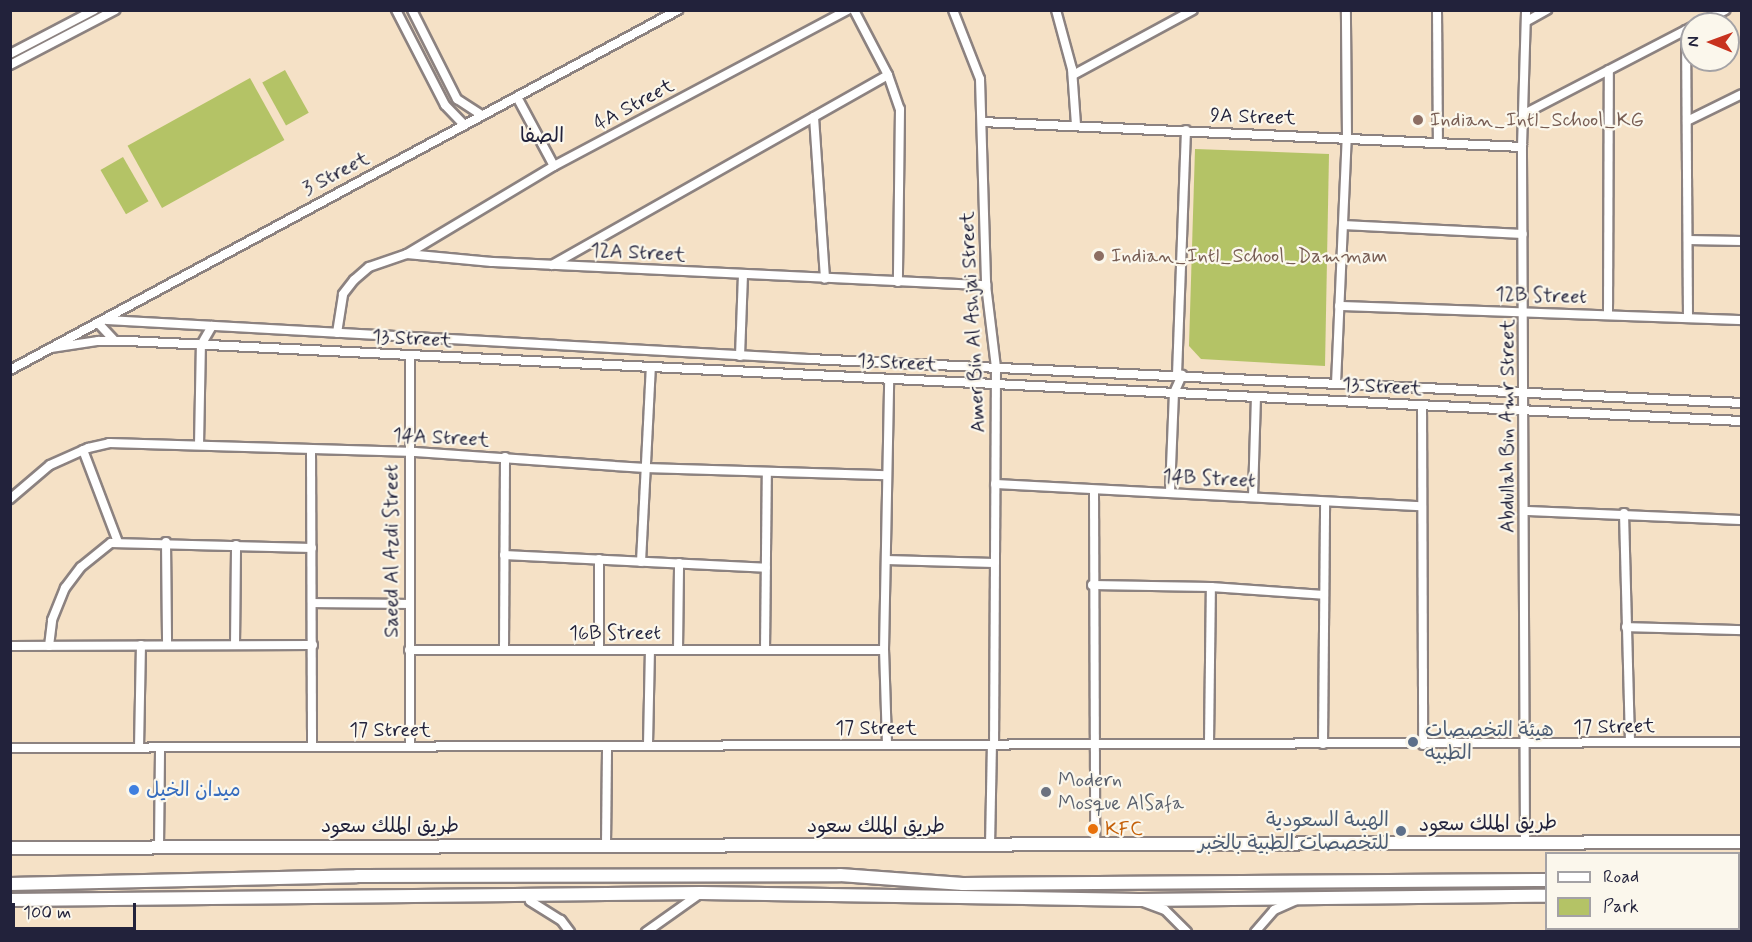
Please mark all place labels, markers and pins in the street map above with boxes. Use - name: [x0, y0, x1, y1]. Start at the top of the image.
- place label: Indian_Intl_School_KG: [1430, 108, 1644, 132]
- marker: Indian_Intl_School_KG: [1411, 113, 1425, 127]
- place label: Indian_Intl_School_Dammam: [1111, 244, 1388, 268]
- marker: Indian_Intl_School_Dammam: [1092, 249, 1106, 263]
- place label: هيئة التخصصات الطبيه: [1425, 718, 1554, 765]
- marker: هيئة التخصصات الطبيه: [1406, 735, 1420, 749]
- place label: Modern Mosque AlSafa: [1058, 768, 1184, 815]
- place label: ميدان الخيل: [146, 778, 241, 802]
- marker: ميدان الخيل: [127, 783, 141, 797]
- marker: Modern Mosque AlSafa: [1039, 785, 1053, 799]
- place label: الهيىة السعودية للتخصصات الطبية بالخبر: [1198, 808, 1389, 855]
- place label: KFC: [1105, 817, 1143, 841]
- marker: KFC: [1086, 822, 1100, 836]
- marker: الهيىة السعودية للتخصصات الطبية بالخبر: [1394, 824, 1408, 838]

